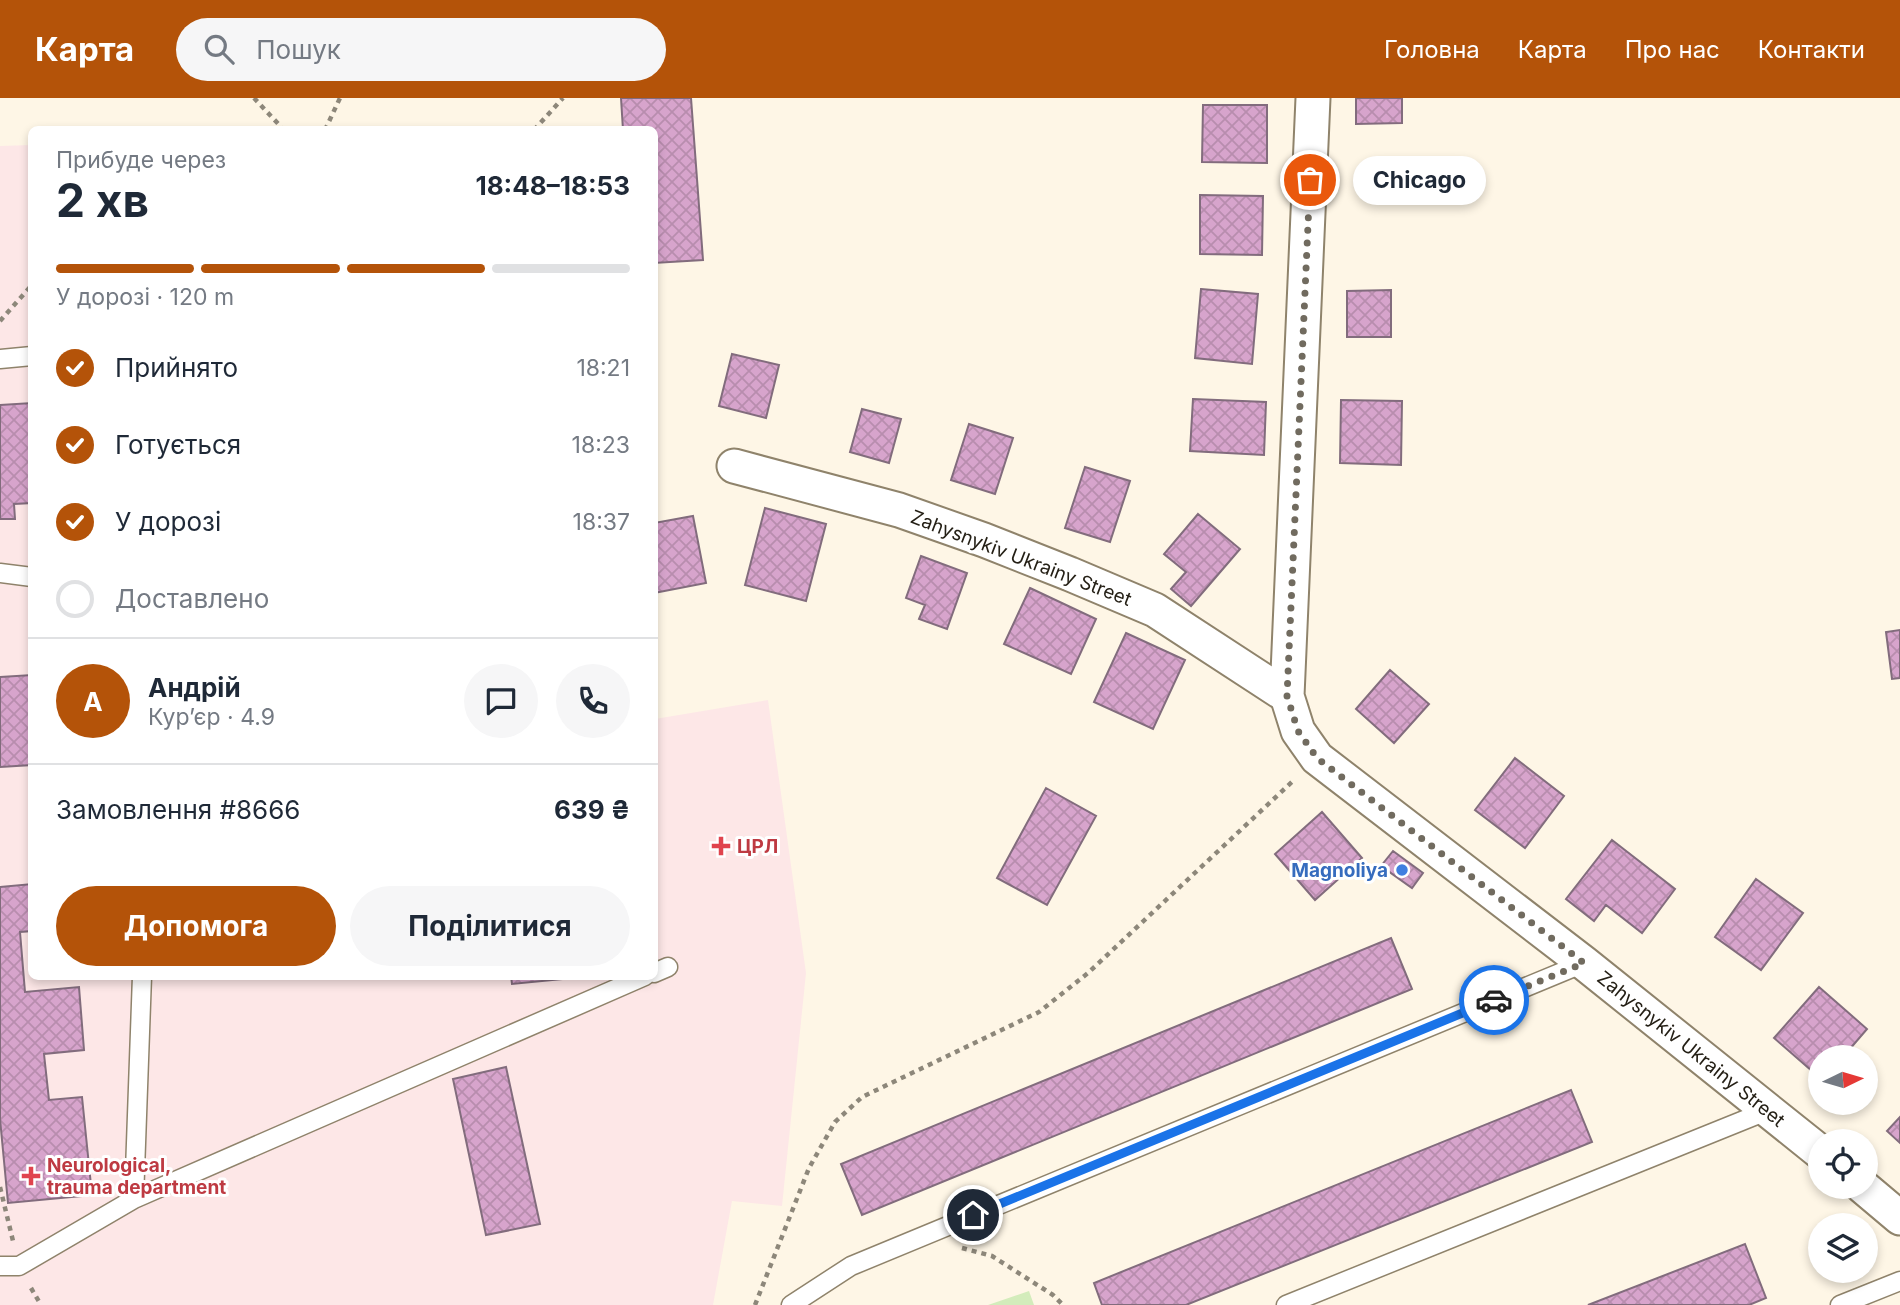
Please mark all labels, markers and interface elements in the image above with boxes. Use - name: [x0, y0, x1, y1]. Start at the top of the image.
- search box: [176, 18, 666, 81]
- text: Карта: [35, 29, 134, 69]
- icon: search: [200, 30, 238, 68]
- text: Пошук: [256, 34, 341, 65]
- text: Головна: [1384, 35, 1480, 64]
- text: Карта: [1518, 35, 1587, 64]
- text: Про нас: [1625, 35, 1720, 64]
- text: Контакти: [1758, 35, 1865, 64]
- text: Прибуде через: [56, 146, 226, 174]
- pin: [1280, 150, 1340, 210]
- callout: Chicago: [1352, 155, 1485, 204]
- icon: bag: [1291, 161, 1329, 199]
- text: Chicago: [1373, 166, 1466, 194]
- text: 18:48–18:53: [475, 170, 630, 201]
- text: 2 хв: [56, 172, 149, 228]
- text: У дорозі · 120 m: [56, 283, 234, 311]
- icon: check: [56, 349, 94, 387]
- text: Прийнято: [115, 352, 238, 383]
- text: 18:21: [576, 354, 630, 382]
- icon: check: [56, 426, 94, 464]
- text: Готується: [115, 429, 241, 460]
- text: 18:23: [572, 431, 630, 459]
- icon: check: [56, 503, 94, 541]
- street label: Zahysnykiv Ukrainy Street: [907, 505, 1135, 611]
- text: У дорозі: [115, 506, 221, 537]
- text: 18:37: [573, 508, 630, 536]
- text: Доставлено: [115, 583, 269, 614]
- button: chat: [464, 664, 538, 738]
- button: phone: [556, 664, 630, 738]
- text: Андрій: [148, 672, 241, 703]
- text: А: [83, 686, 103, 717]
- text: Кур’єр · 4.9: [148, 703, 275, 731]
- text: Замовлення #8666: [56, 794, 300, 825]
- text: 639 ₴: [554, 794, 630, 825]
- place label: ЦРЛ: [737, 835, 778, 858]
- marker: ЦРЛ: [711, 836, 731, 856]
- place label: Magnoliya: [1291, 859, 1388, 882]
- marker: Magnoliya: [1394, 862, 1410, 878]
- button: Допомога: [56, 886, 336, 966]
- button: Поділитися: [350, 886, 630, 966]
- courier: [1459, 965, 1529, 1035]
- street label: Zahysnykiv Ukrainy Street: [1593, 966, 1789, 1132]
- icon: car: [1475, 981, 1513, 1019]
- north arrow: [1808, 1045, 1878, 1115]
- map controls: [1808, 1045, 1878, 1283]
- button: locate: [1808, 1129, 1878, 1199]
- place label: Neurological, trauma department: [47, 1154, 226, 1199]
- marker: Neurological, trauma department: [21, 1166, 41, 1186]
- pin: [943, 1185, 1003, 1245]
- icon: home: [954, 1196, 992, 1234]
- button: layers: [1808, 1213, 1878, 1283]

